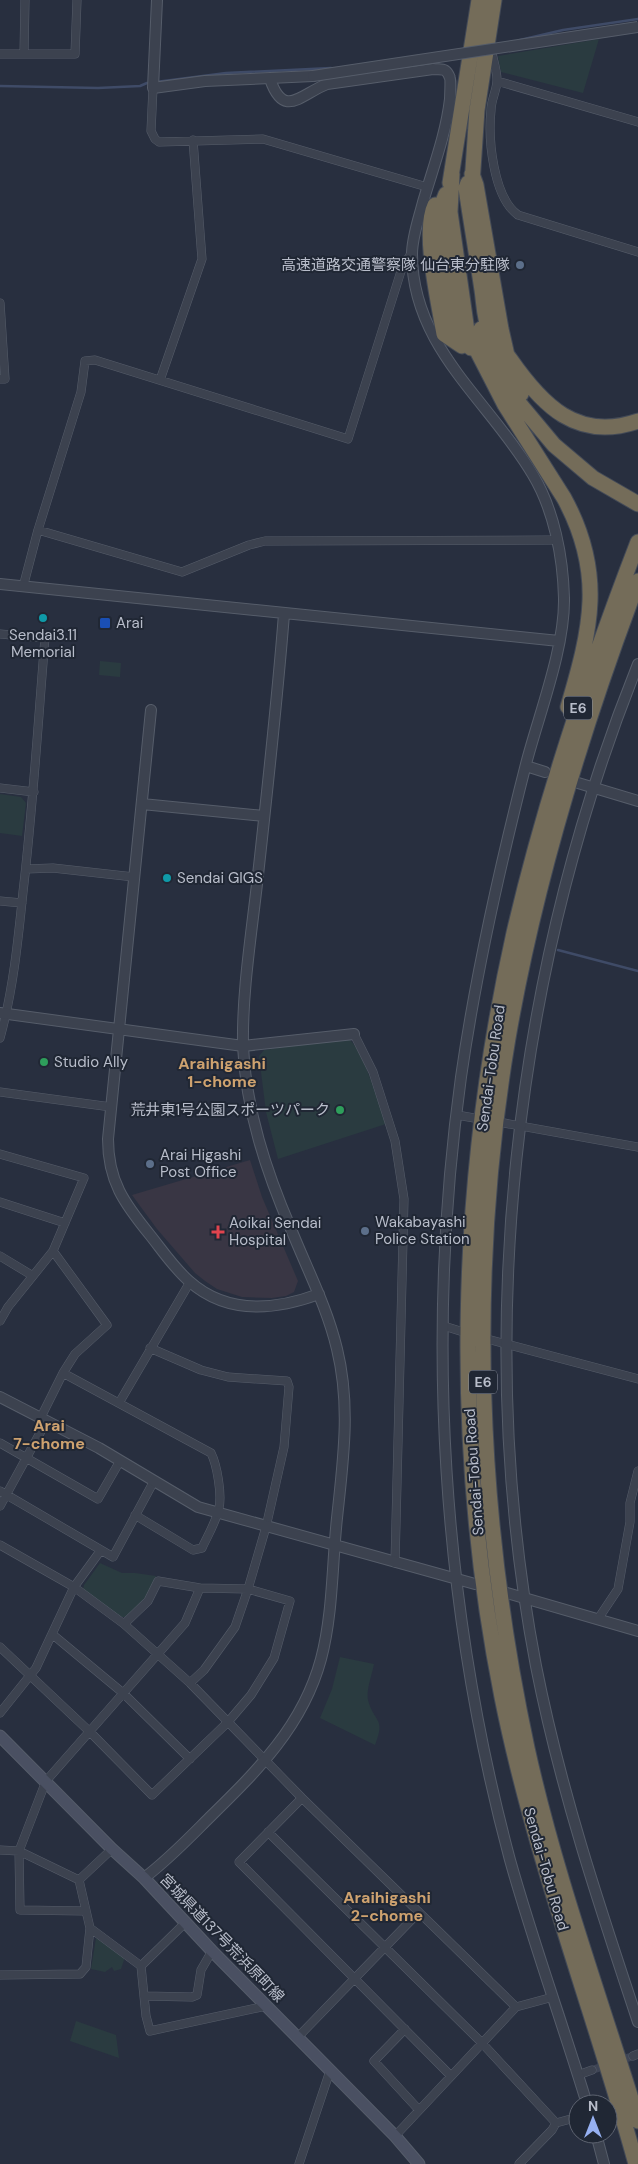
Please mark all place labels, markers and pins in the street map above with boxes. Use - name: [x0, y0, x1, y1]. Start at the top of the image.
- place label: 高速道路交通警察隊 仙台東分駐隊: [281, 255, 510, 275]
- marker: 高速道路交通警察隊 仙台東分駐隊: [514, 259, 526, 271]
- marker: Sendai3.11 Memorial: [37, 612, 49, 624]
- place label: Arai: [116, 613, 143, 633]
- marker: Arai: [98, 616, 112, 630]
- place label: Sendai3.11 Memorial: [9, 625, 77, 662]
- place label: Sendai GIGS: [177, 868, 263, 888]
- marker: Sendai GIGS: [161, 872, 173, 884]
- place label: Studio Ally: [54, 1052, 129, 1072]
- marker: Studio Ally: [38, 1056, 50, 1068]
- place label: 荒井東1号公園スポーツパーク: [131, 1100, 330, 1120]
- marker: 荒井東1号公園スポーツパーク: [334, 1104, 346, 1116]
- place label: Arai Higashi Post Office: [160, 1145, 241, 1182]
- marker: Arai Higashi Post Office: [144, 1158, 156, 1170]
- place label: Wakabayashi Police Station: [375, 1212, 470, 1249]
- place label: Aoikai Sendai Hospital: [229, 1213, 321, 1250]
- marker: Aoikai Sendai Hospital: [211, 1225, 225, 1239]
- marker: Wakabayashi Police Station: [359, 1225, 371, 1237]

